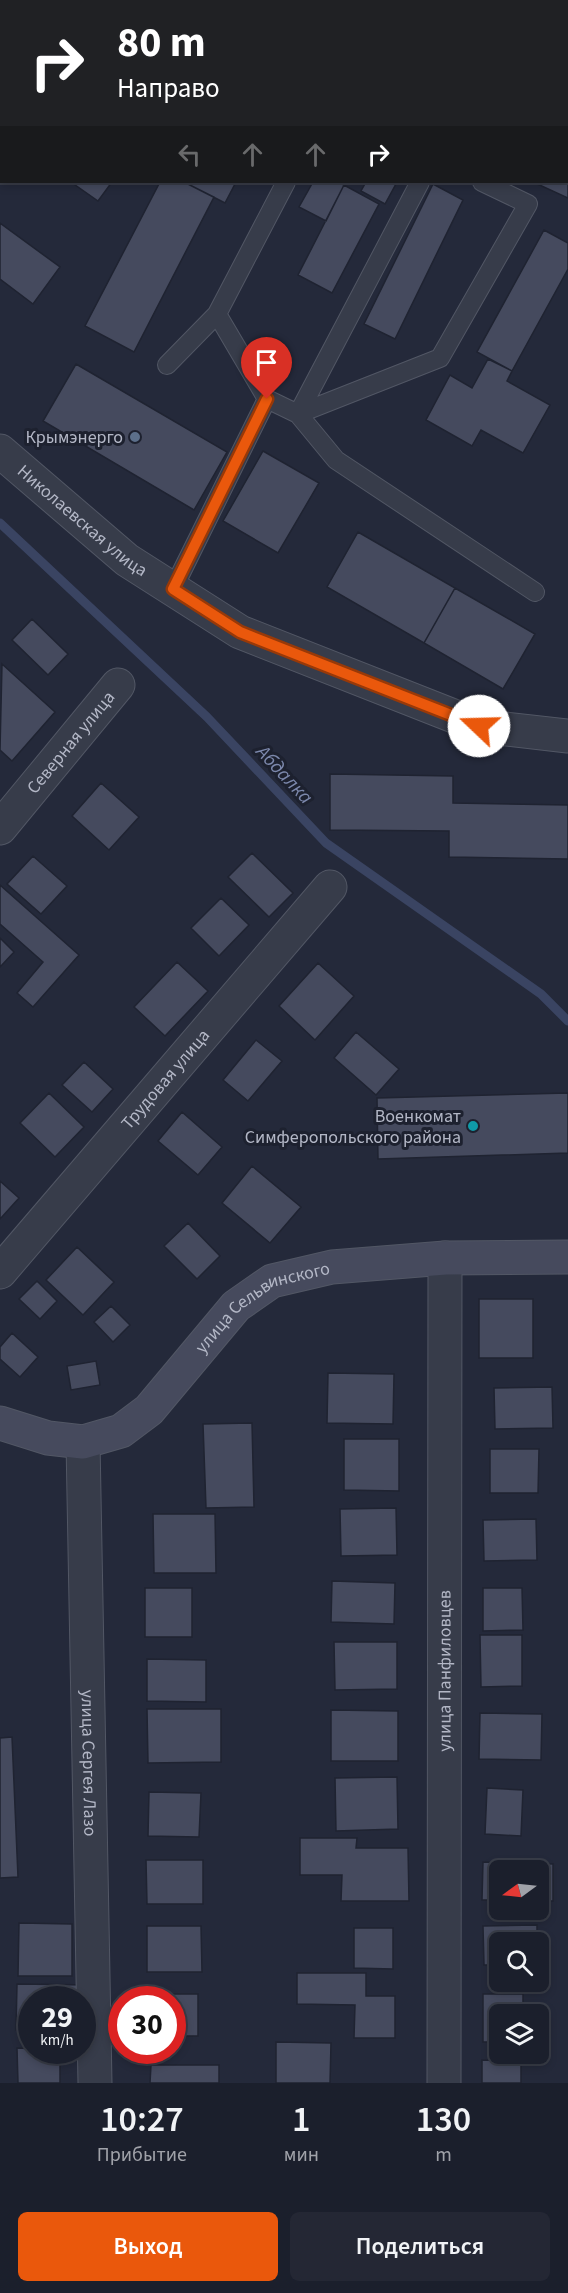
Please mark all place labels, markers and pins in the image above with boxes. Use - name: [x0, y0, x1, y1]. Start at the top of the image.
- pin: [241, 337, 292, 399]
- place label: Крымэнерго: [25, 425, 123, 450]
- marker: Крымэнерго: [128, 430, 142, 444]
- place label: Военкомат Симферопольского района: [245, 1104, 461, 1150]
- marker: Военкомат Симферопольского района: [466, 1119, 480, 1133]

